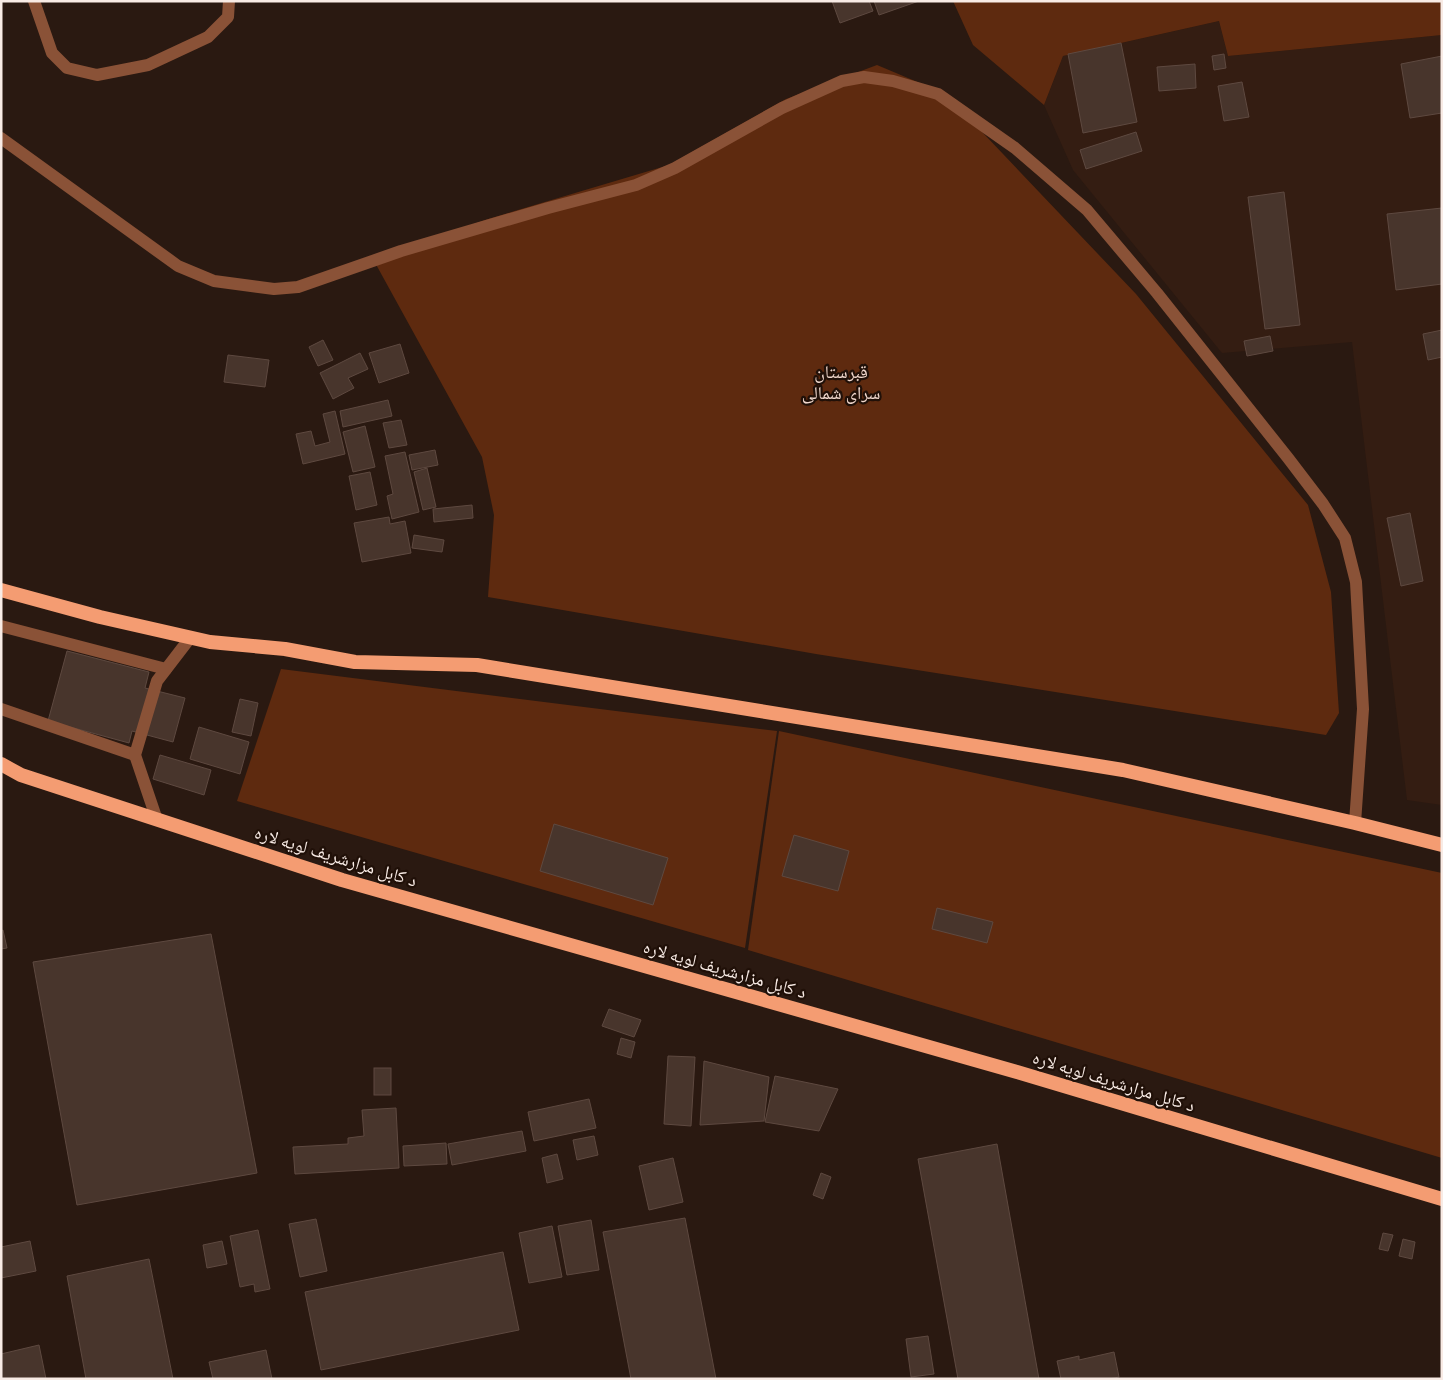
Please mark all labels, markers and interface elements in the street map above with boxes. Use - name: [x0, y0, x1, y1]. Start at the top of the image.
- park label: قبرستان سرای شمالی: [802, 361, 880, 404]
- street label: د کابل مزارشریف لویه لاره: [252, 821, 420, 892]
- street label: د کابل مزارشریف لویه لاره: [641, 936, 809, 1003]
- street label: د کابل مزارشریف لویه لاره: [1030, 1046, 1198, 1117]

